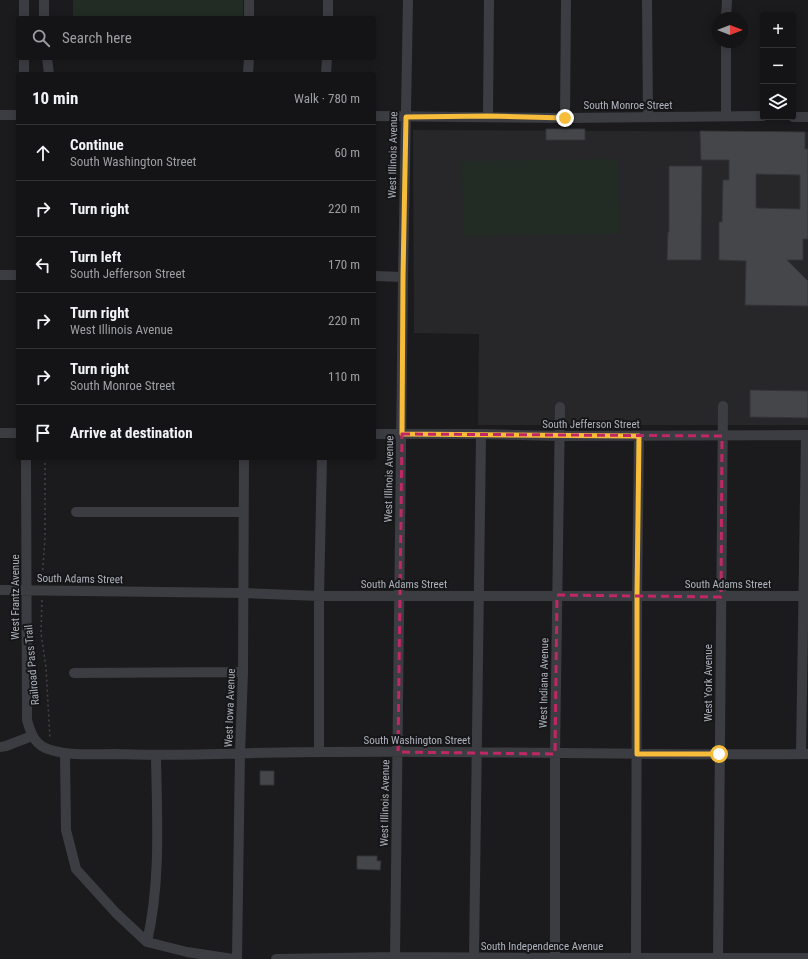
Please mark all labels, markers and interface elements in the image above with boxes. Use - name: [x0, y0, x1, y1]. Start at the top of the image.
- north arrow: [712, 12, 748, 48]
- map controls: [760, 12, 796, 120]
- button: +: [760, 12, 796, 48]
- search box: [16, 16, 376, 60]
- icon: search: [30, 27, 52, 49]
- text: Search here: [62, 29, 132, 47]
- button: −: [760, 48, 796, 84]
- button: layers: [760, 84, 796, 120]
- text: 10 min: [32, 88, 78, 108]
- text: Walk · 780 m: [294, 91, 360, 106]
- street label: South Monroe Street: [583, 99, 673, 112]
- route end: [556, 109, 574, 127]
- street label: West Illinois Avenue: [386, 111, 400, 199]
- text: Continue: [70, 136, 124, 154]
- icon: ahead: [32, 142, 54, 164]
- text: 60 m: [334, 145, 360, 160]
- text: South Washington Street: [70, 154, 196, 169]
- icon: right: [32, 198, 54, 220]
- text: Turn right: [70, 200, 129, 218]
- text: 220 m: [328, 201, 360, 216]
- text: Turn left: [70, 248, 121, 266]
- icon: left: [32, 254, 54, 276]
- text: 170 m: [328, 257, 360, 272]
- text: South Jefferson Street: [70, 266, 185, 281]
- text: Turn right: [70, 304, 129, 322]
- icon: right: [32, 310, 54, 332]
- text: 220 m: [328, 313, 360, 328]
- text: West Illinois Avenue: [70, 322, 173, 337]
- text: Turn right: [70, 360, 129, 378]
- icon: right: [32, 366, 54, 388]
- text: 110 m: [328, 369, 360, 384]
- text: South Monroe Street: [70, 378, 175, 393]
- street label: South Jefferson Street: [542, 418, 640, 431]
- icon: arrive: [32, 422, 54, 444]
- text: Arrive at destination: [70, 424, 193, 442]
- street label: West Illinois Avenue: [382, 435, 396, 523]
- street label: West Frantz Avenue: [9, 554, 22, 640]
- street label: South Adams Street: [37, 572, 123, 586]
- street label: South Adams Street: [361, 578, 447, 591]
- street label: South Adams Street: [685, 578, 771, 591]
- street label: Railroad Pass Trail: [22, 624, 42, 706]
- street label: West Indiana Avenue: [537, 638, 551, 728]
- street label: West York Avenue: [702, 644, 715, 722]
- street label: West Iowa Avenue: [222, 668, 238, 748]
- street label: South Washington Street: [363, 734, 471, 747]
- route start: [710, 745, 728, 763]
- street label: West Illinois Avenue: [378, 759, 392, 847]
- street label: South Independence Avenue: [481, 940, 603, 953]

